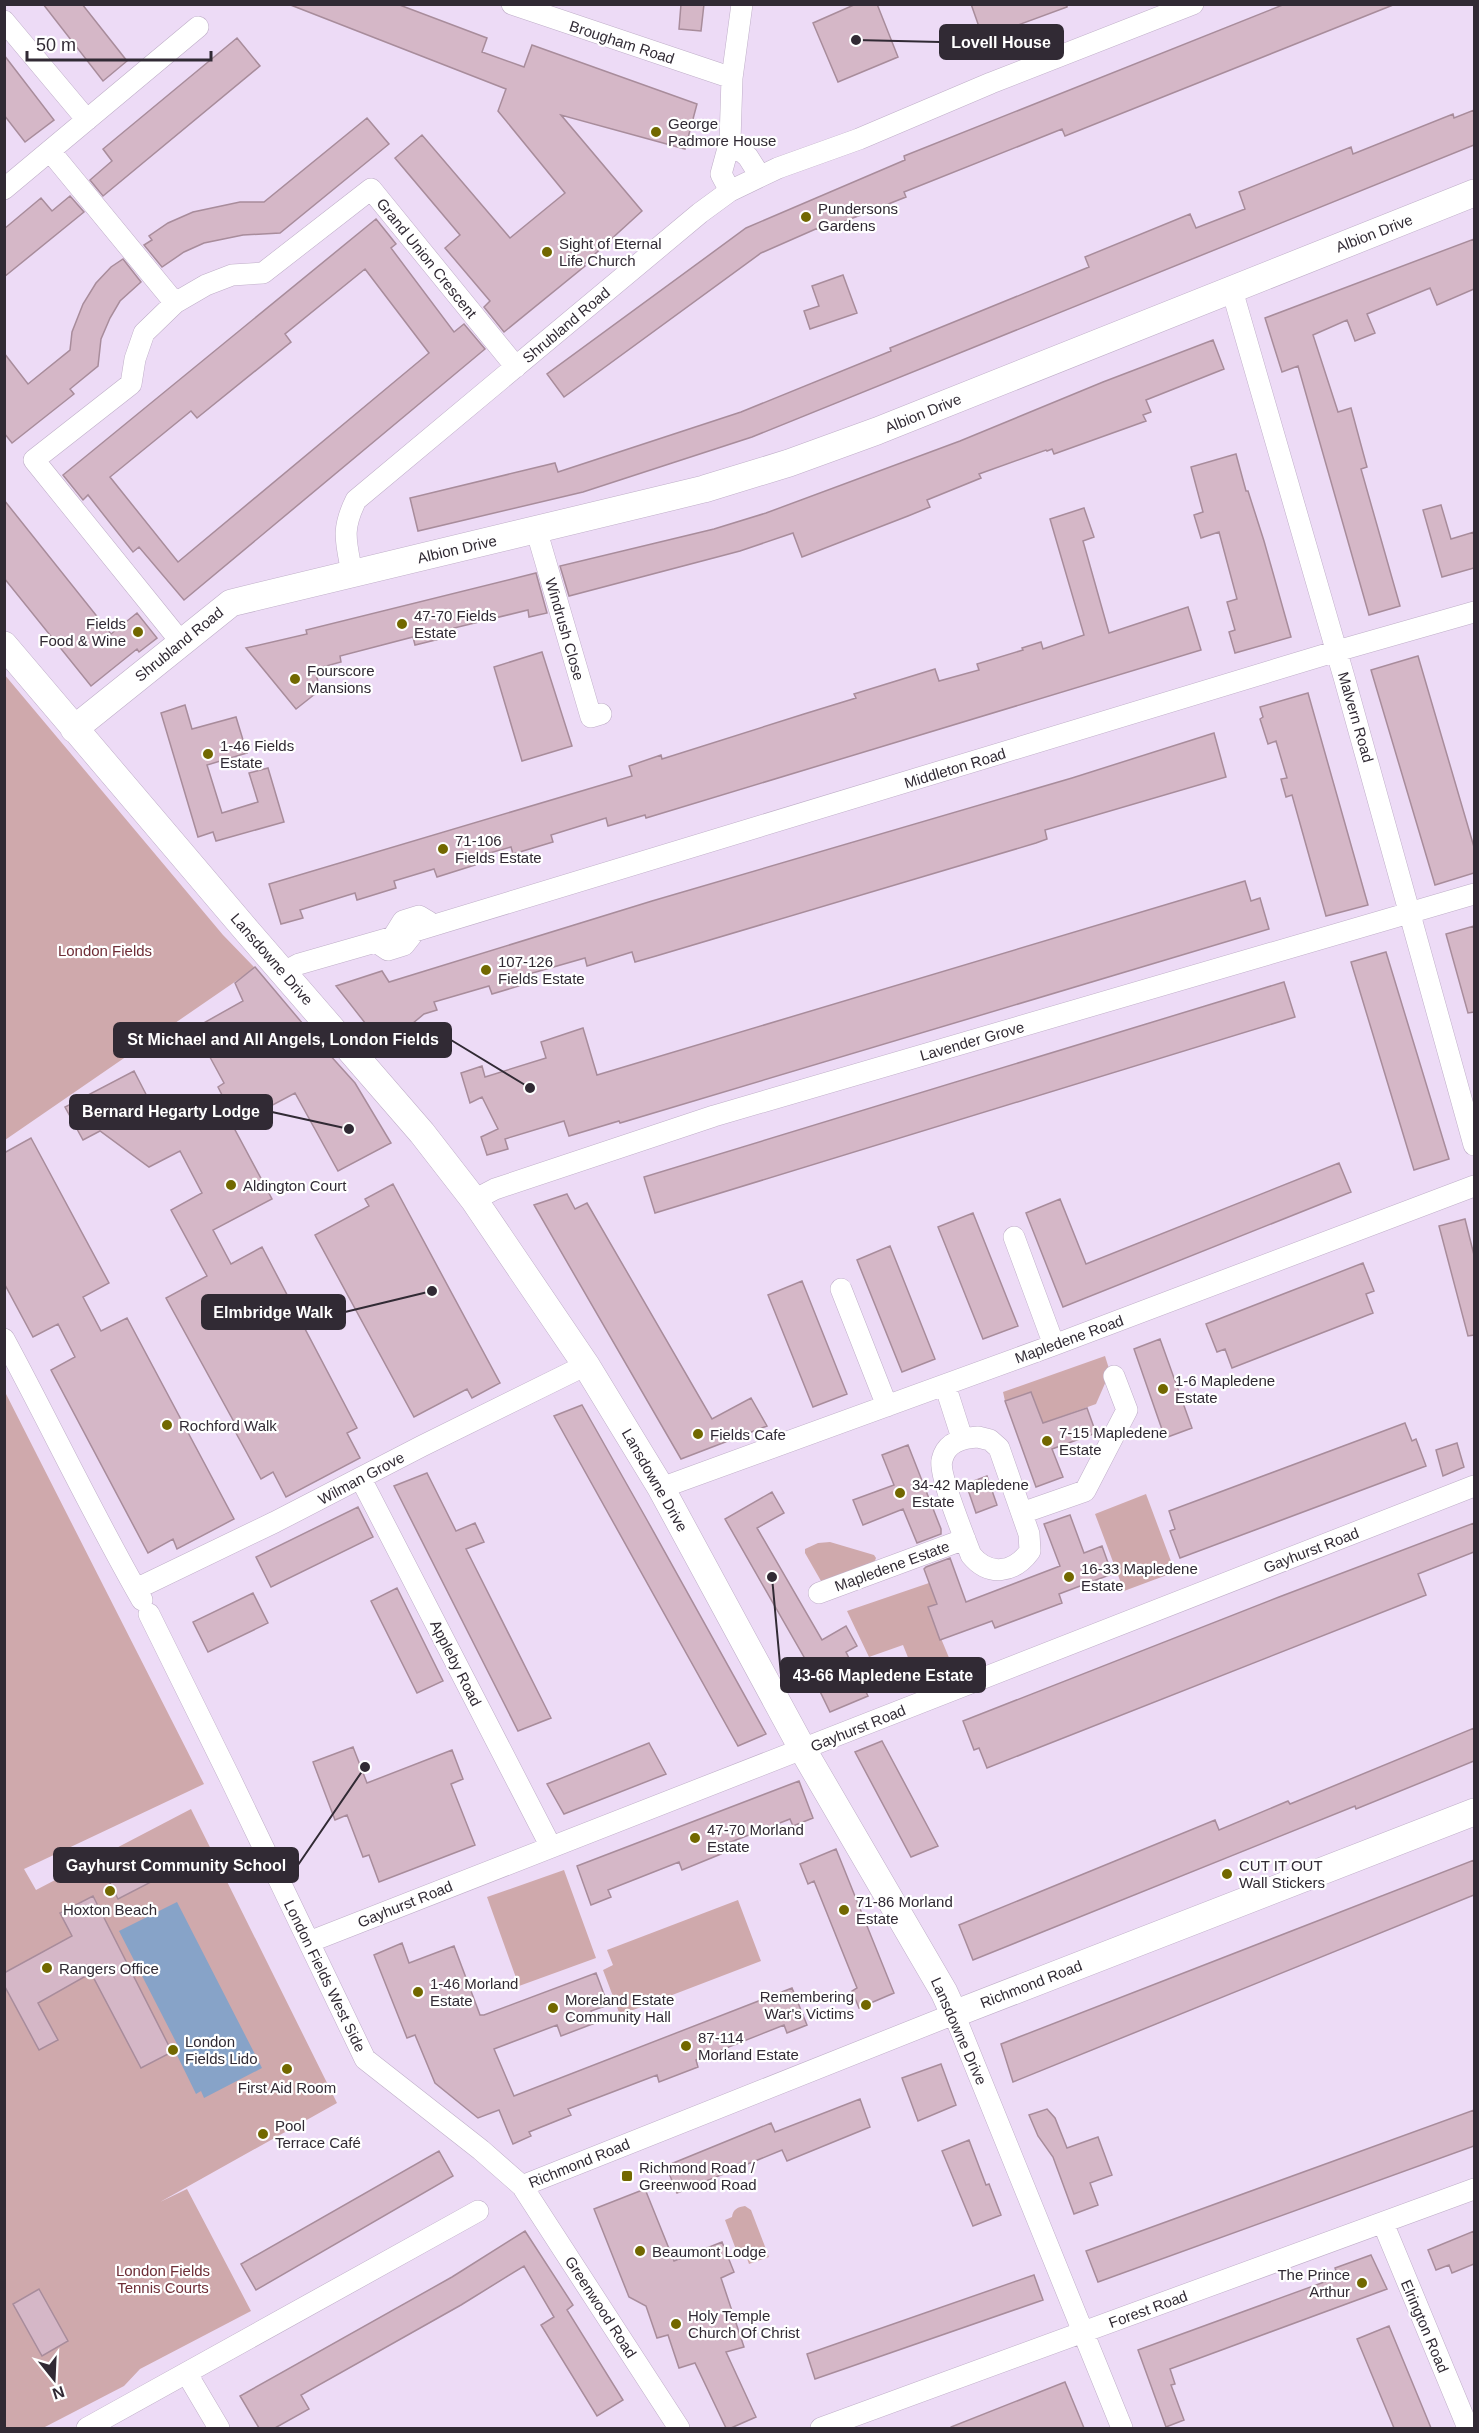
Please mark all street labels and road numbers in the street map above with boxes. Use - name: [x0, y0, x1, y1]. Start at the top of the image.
- street label: Brougham Road: [567, 17, 677, 67]
- street label: Grand Union Crescent: [373, 195, 481, 322]
- street label: Albion Drive: [1333, 211, 1415, 255]
- street label: Shrubland Road: [519, 284, 613, 366]
- street label: Albion Drive: [882, 390, 964, 436]
- street label: Albion Drive: [416, 532, 498, 566]
- street label: Windrush Close: [542, 576, 588, 682]
- street label: Shrubland Road: [132, 603, 226, 685]
- street label: Malvern Road: [1335, 670, 1377, 764]
- street label: Middleton Road: [902, 745, 1008, 791]
- street label: Lansdowne Drive: [228, 910, 316, 1008]
- street label: Lavender Grove: [918, 1018, 1026, 1064]
- street label: Mapledene Road: [1012, 1311, 1126, 1367]
- street label: Lansdowne Drive: [619, 1426, 691, 1534]
- street label: Wilman Grove: [315, 1448, 407, 1508]
- street label: Gayhurst Road: [1261, 1524, 1361, 1576]
- street label: Mapledene Estate: [832, 1537, 952, 1595]
- street label: Appleby Road: [427, 1617, 485, 1709]
- street label: Gayhurst Road: [808, 1701, 908, 1755]
- street label: Gayhurst Road: [355, 1877, 455, 1931]
- street label: London Fields West Side: [281, 1897, 369, 2055]
- street label: Richmond Road: [978, 1957, 1084, 2011]
- street label: Lansdowne Drive: [928, 1975, 990, 2087]
- street label: Richmond Road: [526, 2135, 632, 2191]
- street label: Greenwood Road: [562, 2253, 640, 2361]
- street label: Elrington Road: [1398, 2277, 1452, 2375]
- street label: Forest Road: [1106, 2287, 1190, 2331]

